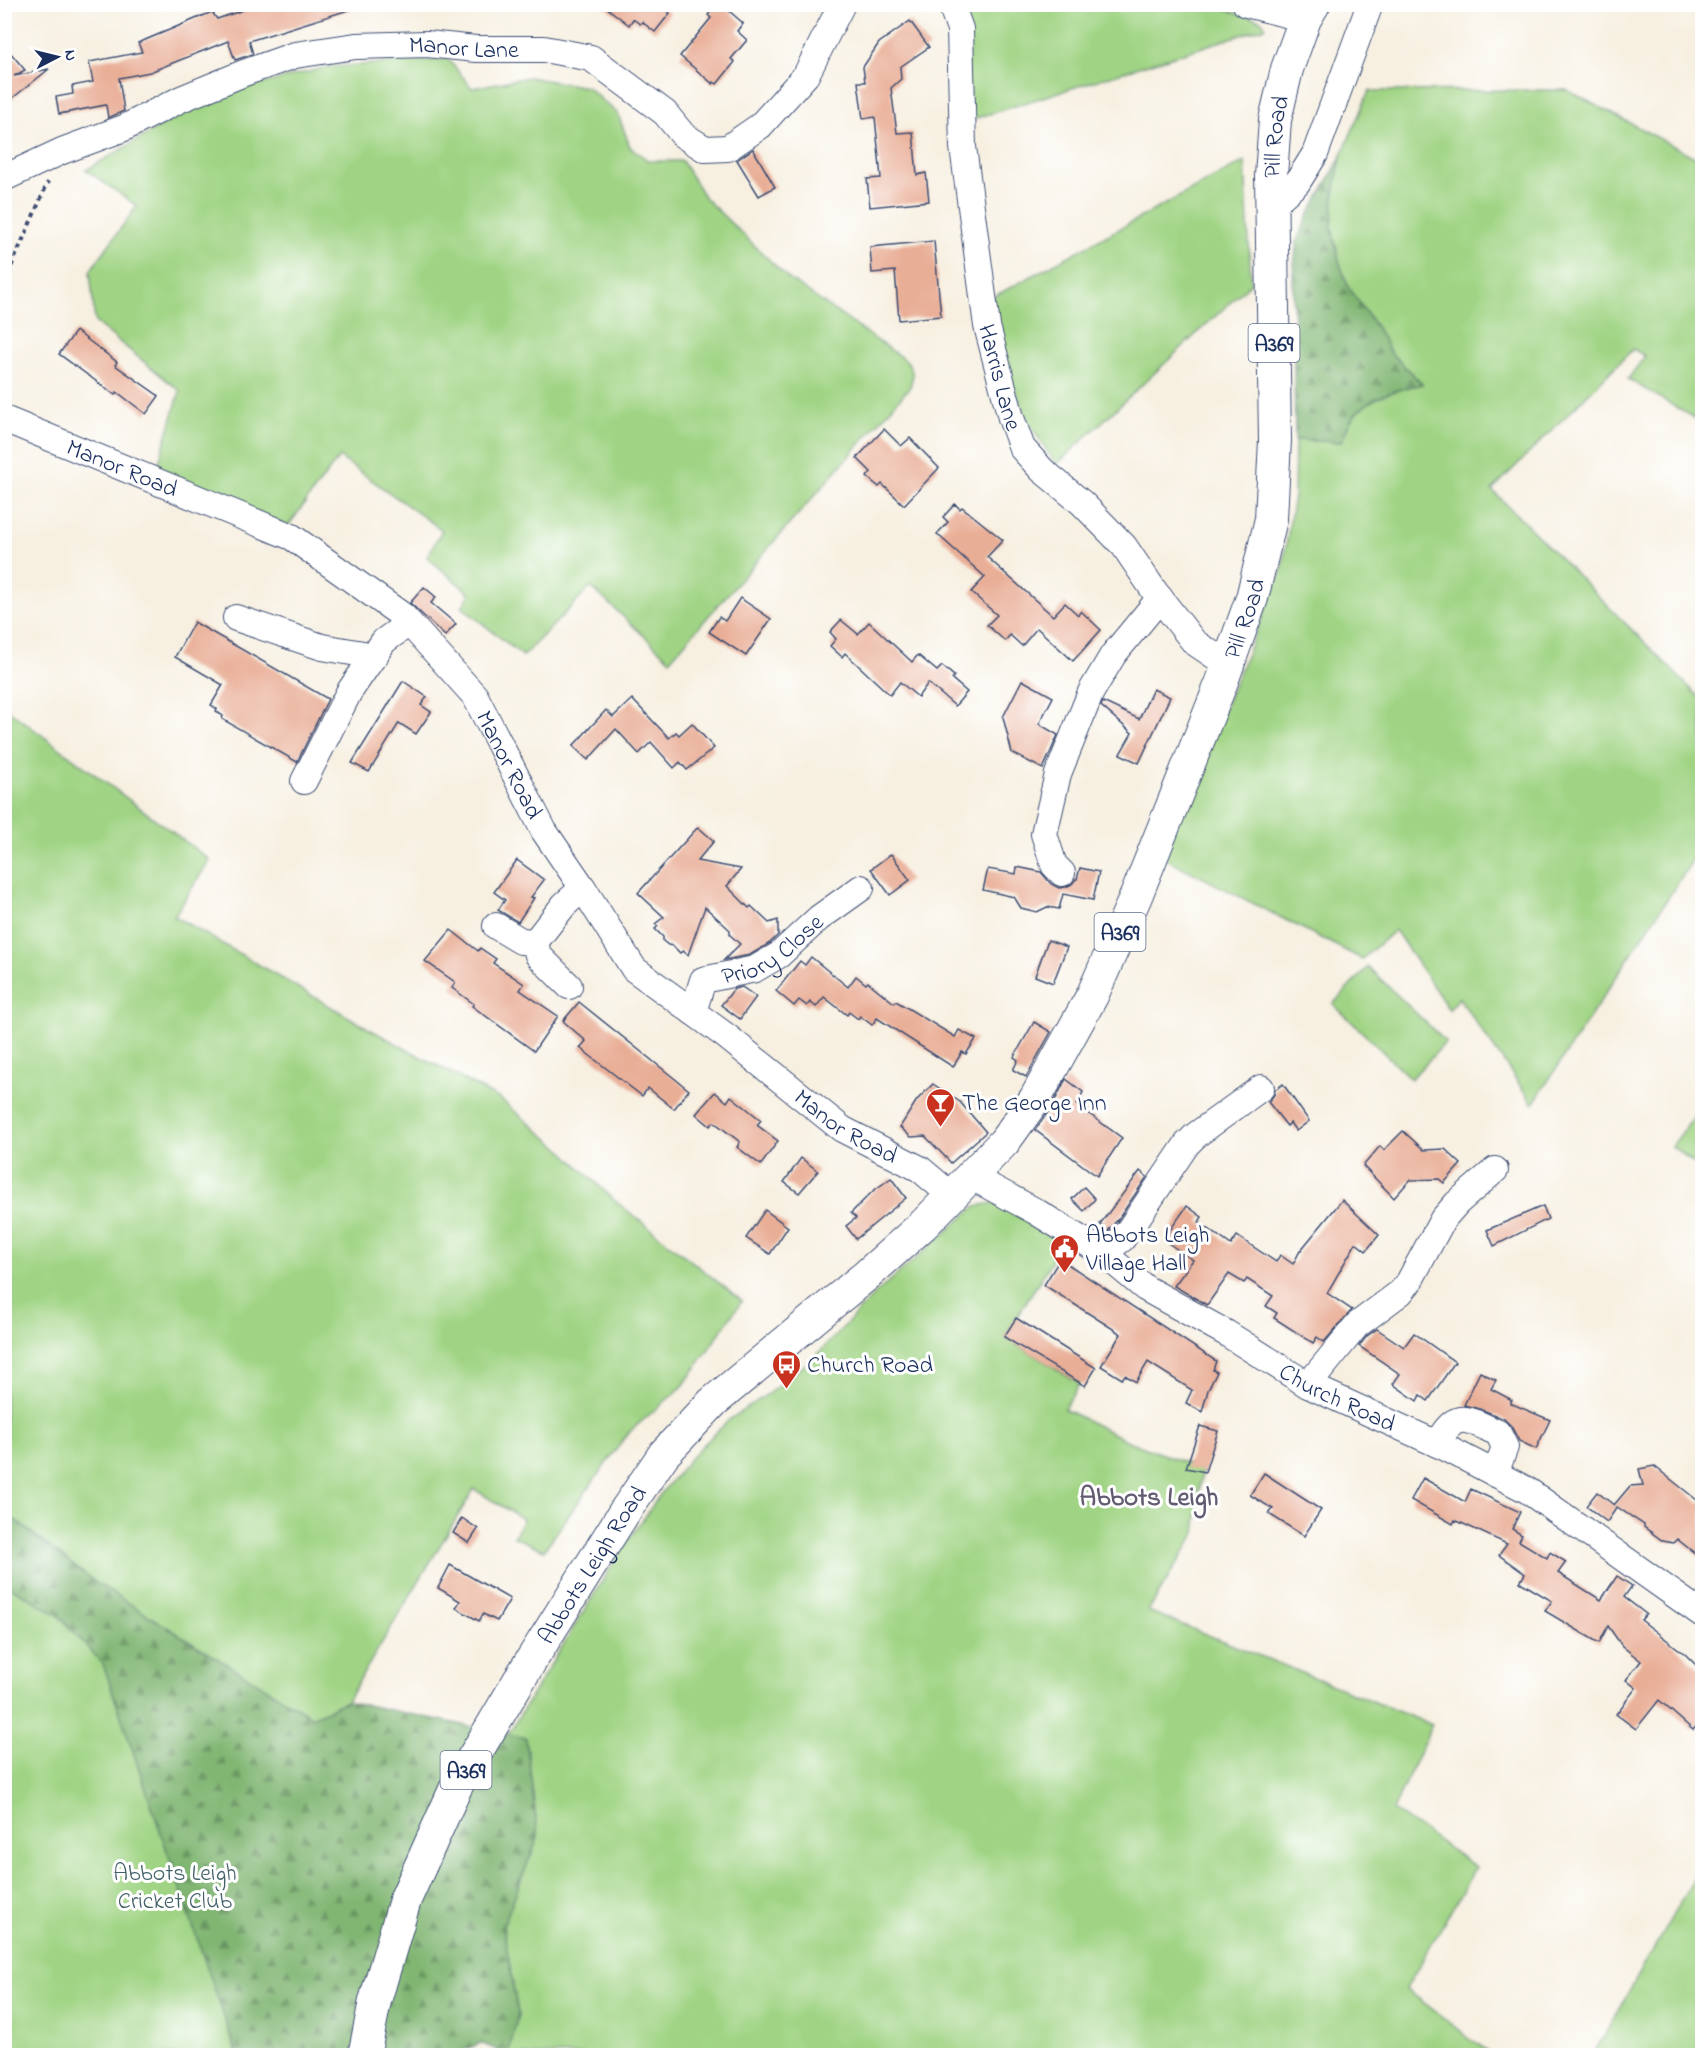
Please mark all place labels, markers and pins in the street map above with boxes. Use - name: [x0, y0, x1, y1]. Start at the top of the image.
- bar icon: The George Inn: [925, 1086, 957, 1128]
- place label: The George Inn: [962, 1087, 1106, 1122]
- place label: Abbots Leigh Village Hall: [1085, 1219, 1209, 1282]
- public building icon: Abbots Leigh Village Hall: [1049, 1232, 1081, 1274]
- bus stop icon: Church Road: [770, 1348, 802, 1390]
- place label: Church Road: [807, 1349, 933, 1384]

